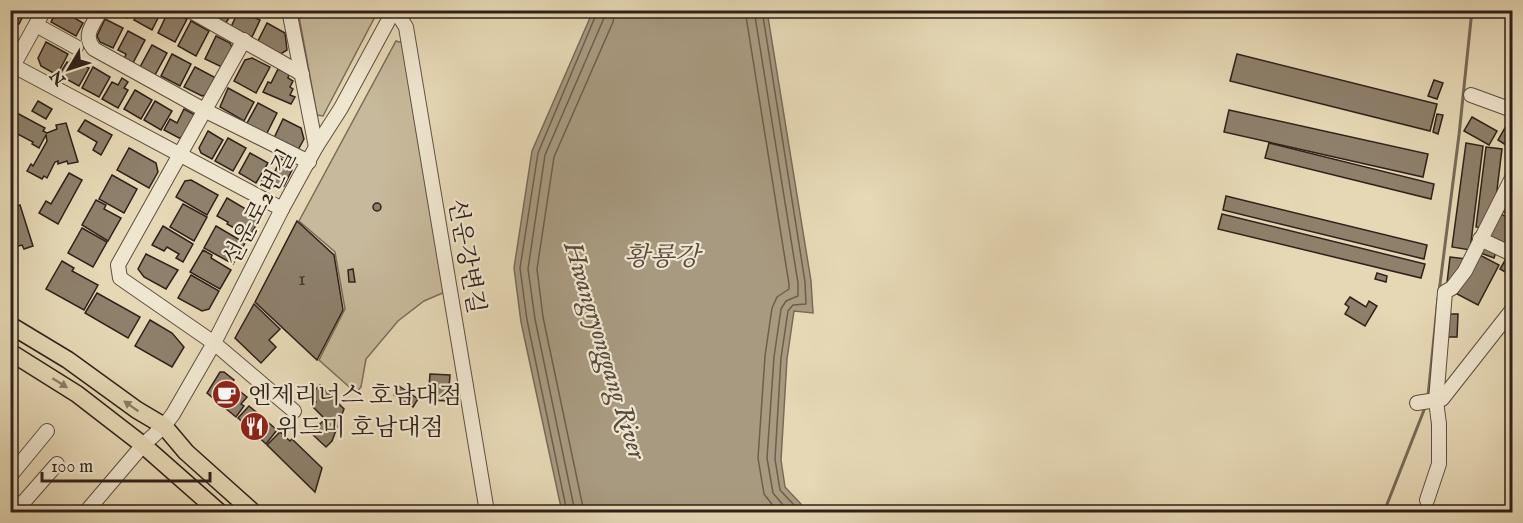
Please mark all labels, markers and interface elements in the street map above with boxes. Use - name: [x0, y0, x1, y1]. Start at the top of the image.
- north arrow: [39, 39, 99, 99]
- text: N: [47, 65, 72, 90]
- street label: 선운로2번길: [217, 144, 304, 271]
- street label: 선운강변길: [440, 196, 491, 316]
- water label: Hwangryonggang River: [555, 237, 654, 465]
- water label: 황룡강: [624, 241, 704, 274]
- house number: 1: [298, 266, 306, 293]
- one-way arrow: [52, 378, 68, 389]
- cafe icon: 엔제리너스 호남대점: [211, 379, 243, 411]
- place label: 엔제리너스 호남대점: [248, 381, 462, 412]
- one-way arrow: [123, 400, 139, 411]
- restaurant icon: 위드미 호남대점: [239, 411, 271, 443]
- place label: 위드미 호남대점: [276, 413, 444, 444]
- scale bar: [42, 445, 210, 483]
- text: 100 m: [51, 456, 93, 479]

